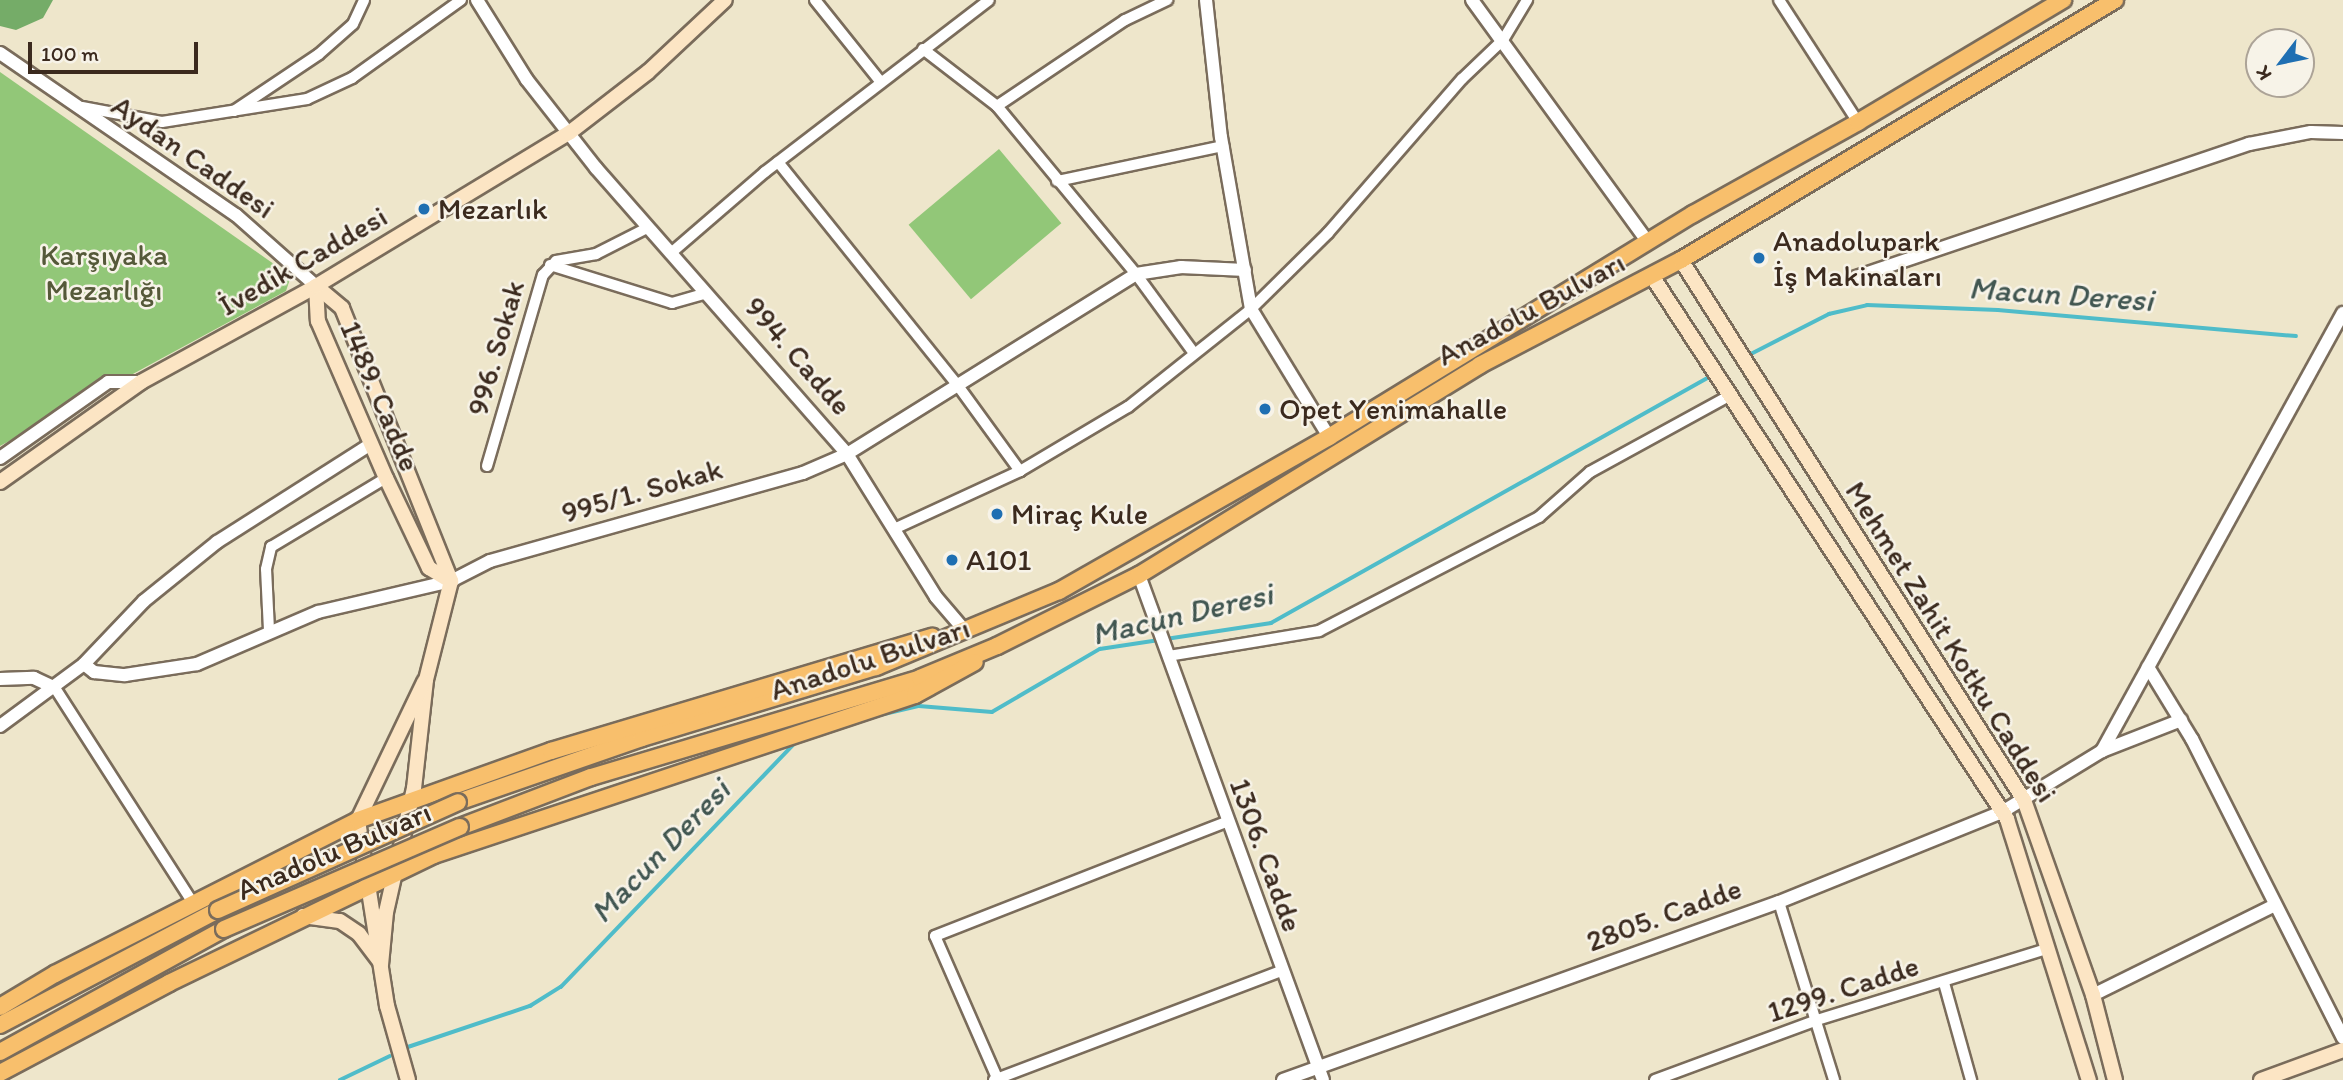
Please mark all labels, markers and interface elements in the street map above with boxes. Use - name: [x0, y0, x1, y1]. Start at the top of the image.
- scale bar: [32, 28, 201, 72]
- north arrow: [2245, 28, 2315, 98]
- text: 100 m: [41, 41, 99, 66]
- text: K: [2250, 62, 2276, 85]
- street label: Aydan Caddesi: [104, 87, 282, 227]
- place label: Mezarlık: [438, 191, 547, 227]
- street label: İvedik Caddesi: [212, 198, 394, 324]
- marker: Mezarlık: [416, 201, 432, 217]
- place label: Anadolupark İş Makinaları: [1773, 223, 1942, 294]
- park label: Karşıyaka Mezarlığı: [40, 237, 168, 308]
- street label: Anadolu Bulvarı: [1431, 244, 1631, 374]
- marker: Anadolupark İş Makinaları: [1751, 250, 1767, 266]
- water label: Macun Deresi: [1967, 268, 2155, 320]
- street label: 996. Sokak: [460, 276, 532, 420]
- street label: 994. Cadde: [737, 289, 859, 423]
- street label: 1489. Cadde: [332, 315, 428, 477]
- place label: Opet Yenimahalle: [1279, 391, 1507, 427]
- marker: Opet Yenimahalle: [1257, 401, 1273, 417]
- street label: 995/1. Sokak: [557, 451, 727, 531]
- street label: Mehmet Zahit Kotku Caddesi: [1837, 475, 2065, 809]
- place label: Miraç Kule: [1011, 496, 1148, 532]
- marker: Miraç Kule: [989, 506, 1005, 522]
- place label: A101: [966, 542, 1032, 578]
- marker: A101: [944, 552, 960, 568]
- water label: Macun Deresi: [1087, 574, 1277, 654]
- street label: Anadolu Bulvarı: [766, 610, 974, 708]
- water label: Macun Deresi: [582, 771, 738, 931]
- street label: 1306. Cadde: [1222, 773, 1310, 937]
- street label: Anadolu Bulvarı: [231, 794, 437, 908]
- street label: 2805. Cadde: [1582, 870, 1746, 960]
- street label: 1299. Cadde: [1763, 948, 1923, 1030]

